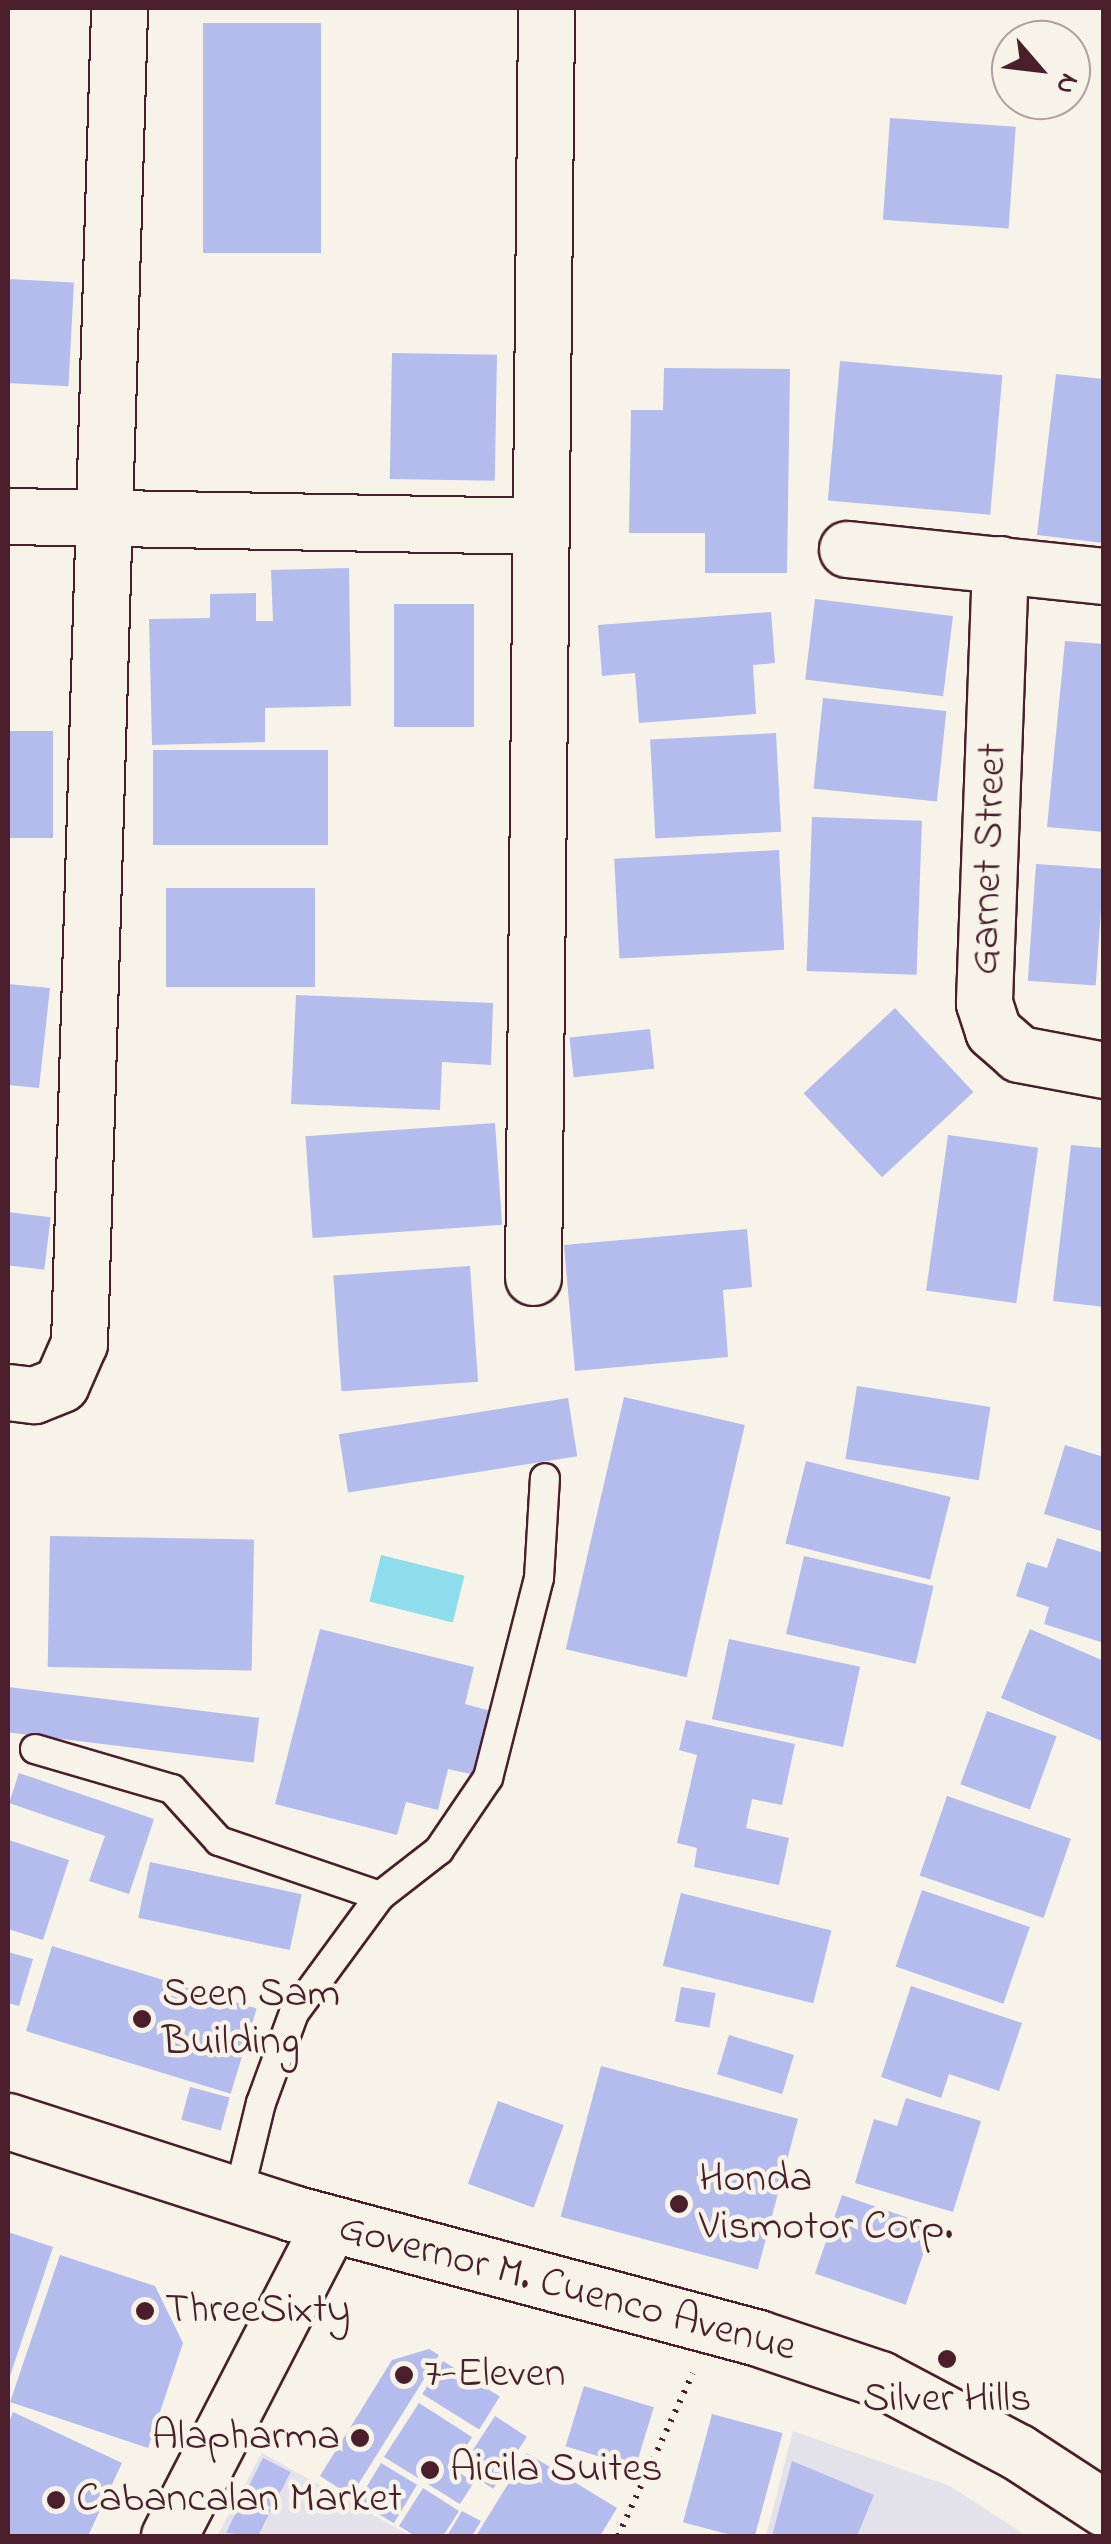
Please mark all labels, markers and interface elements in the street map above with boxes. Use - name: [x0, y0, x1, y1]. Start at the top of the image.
- north arrow: [991, 20, 1091, 120]
- text: N: [1044, 65, 1089, 101]
- street label: Garnet Street: [961, 742, 1019, 976]
- place label: Seen Sam Building: [162, 1970, 340, 2068]
- marker: Seen Sam Building: [131, 2008, 153, 2030]
- place label: Honda Vismotor Corp.: [699, 2155, 953, 2254]
- marker: Honda Vismotor Corp.: [668, 2193, 690, 2215]
- street label: Governor M. Cuenco Avenue: [333, 2204, 801, 2374]
- place label: ThreeSixty: [165, 2286, 350, 2336]
- marker: ThreeSixty: [134, 2300, 156, 2322]
- marker: Silver Hills: [936, 2348, 958, 2370]
- place label: 7-Eleven: [424, 2350, 565, 2400]
- marker: 7-Eleven: [393, 2364, 415, 2386]
- place label: Silver Hills: [863, 2375, 1031, 2425]
- place label: Alapharma: [152, 2413, 340, 2463]
- marker: Alapharma: [349, 2427, 371, 2449]
- place label: Aicila Suites: [450, 2445, 663, 2495]
- marker: Aicila Suites: [419, 2459, 441, 2481]
- place label: Cabancalan Market: [76, 2475, 402, 2525]
- marker: Cabancalan Market: [45, 2489, 67, 2511]

